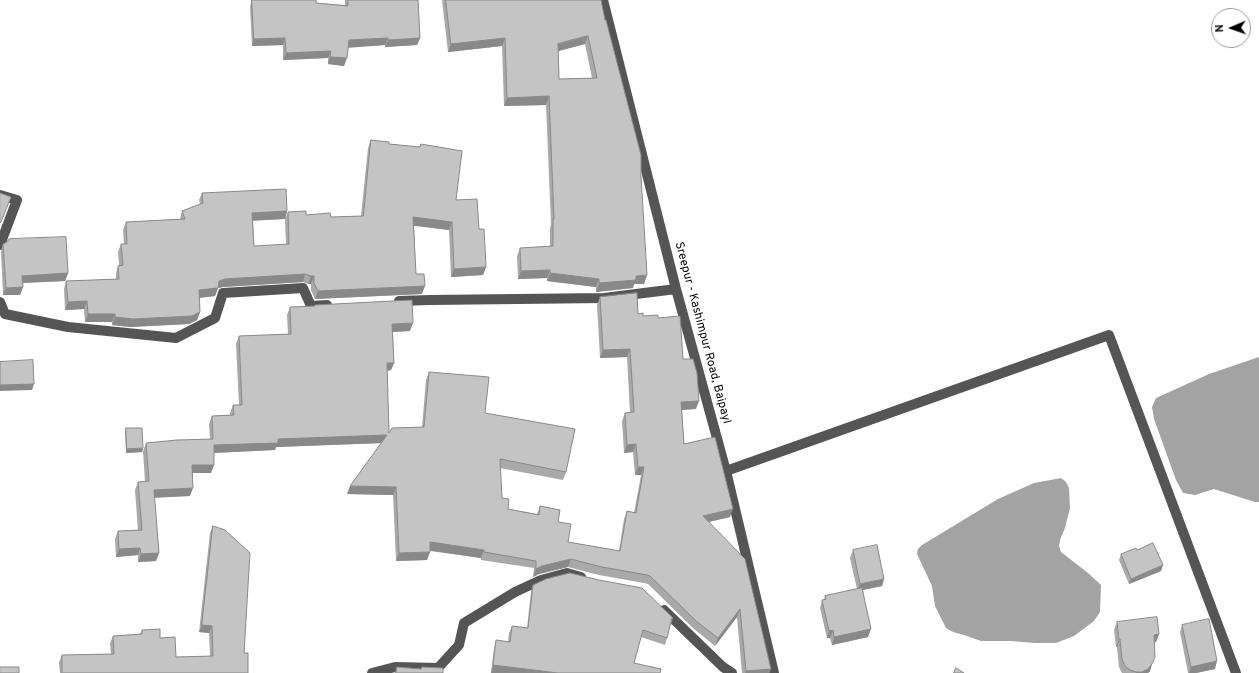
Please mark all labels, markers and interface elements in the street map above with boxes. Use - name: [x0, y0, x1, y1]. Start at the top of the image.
- north arrow: [1211, 8, 1251, 48]
- text: N: [1213, 24, 1227, 33]
- street label: Sreepur - Kashimpur Road, Baipayl: [671, 240, 733, 426]

